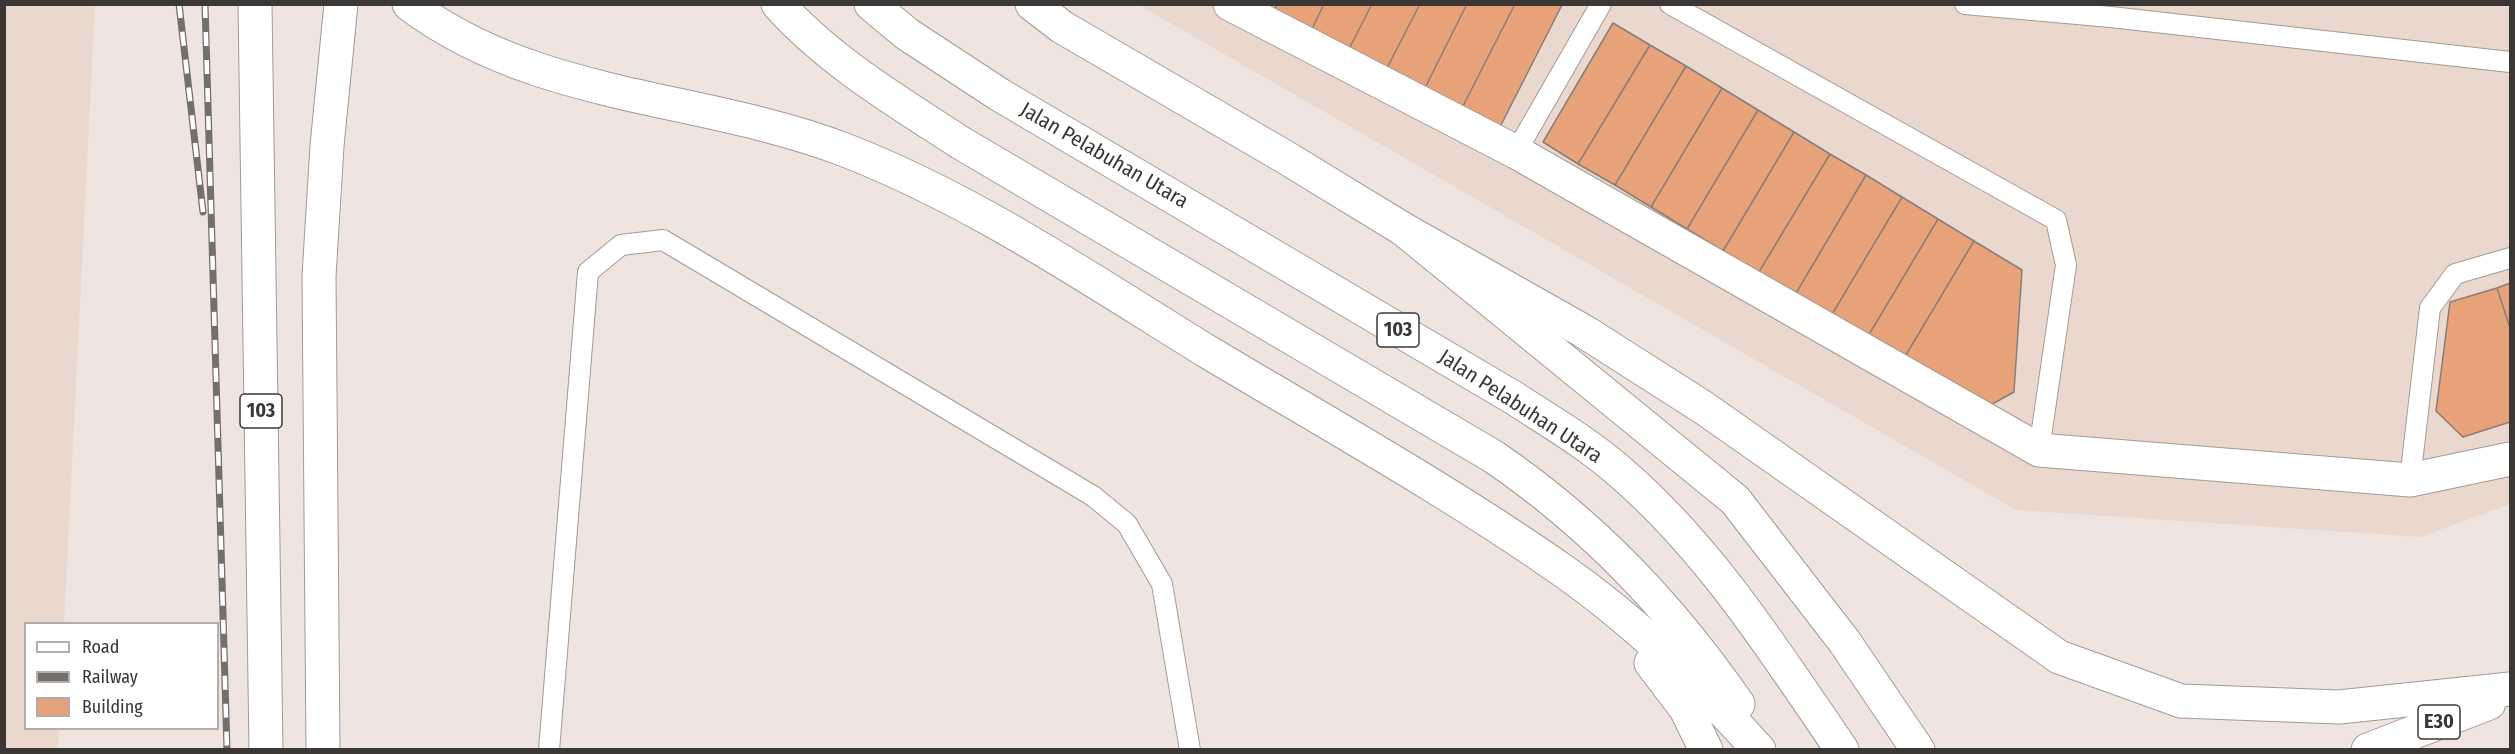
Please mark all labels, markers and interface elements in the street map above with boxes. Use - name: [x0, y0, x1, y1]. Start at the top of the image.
- street label: Jalan Pelabuhan Utara: [1015, 98, 1193, 214]
- road number: 103: [1377, 313, 1419, 347]
- street label: Jalan Pelabuhan Utara: [1434, 345, 1606, 469]
- road number: 103: [240, 394, 282, 428]
- legend: [24, 622, 219, 730]
- text: Road: [82, 636, 119, 658]
- text: Railway: [82, 666, 138, 688]
- text: Building: [82, 696, 143, 718]
- road number: E30: [2418, 705, 2460, 739]

